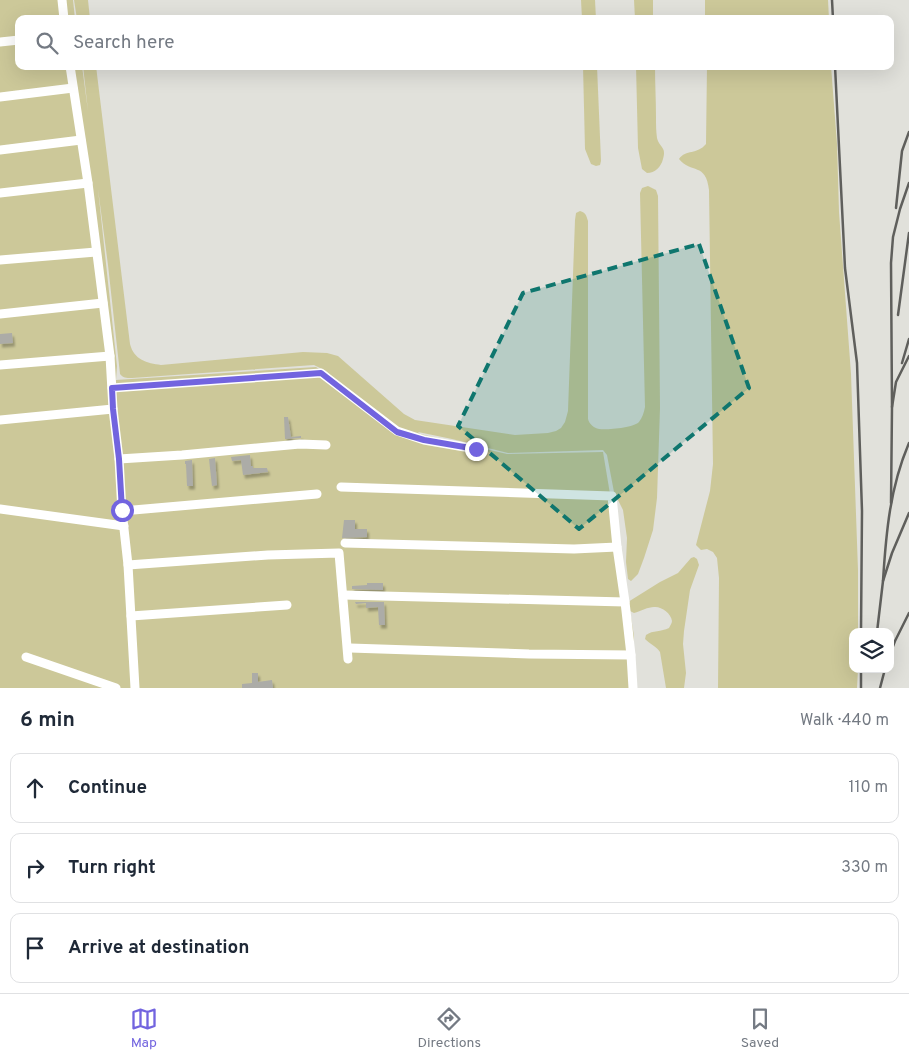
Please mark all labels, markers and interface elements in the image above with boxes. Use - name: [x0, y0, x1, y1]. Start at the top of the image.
- search box: [15, 15, 894, 70]
- icon: search: [33, 29, 61, 57]
- text: Search here: [73, 31, 175, 55]
- route end: [465, 438, 488, 461]
- route start: [111, 499, 134, 522]
- map controls: [849, 628, 894, 673]
- button: layers: [849, 628, 894, 673]
- text: 6 min: [20, 707, 75, 734]
- text: Walk · 440 m: [800, 711, 889, 731]
- icon: ahead: [21, 774, 49, 802]
- text: Continue: [68, 776, 147, 800]
- text: 110 m: [848, 778, 888, 798]
- icon: right: [21, 854, 49, 882]
- text: Turn right: [68, 856, 156, 880]
- text: 330 m: [841, 858, 888, 878]
- icon: arrive: [21, 934, 49, 962]
- text: Arrive at destination: [68, 936, 249, 960]
- tab: Map: [130, 1005, 158, 1052]
- tab: Directions: [417, 1005, 481, 1052]
- tab: Saved: [741, 1005, 779, 1052]

